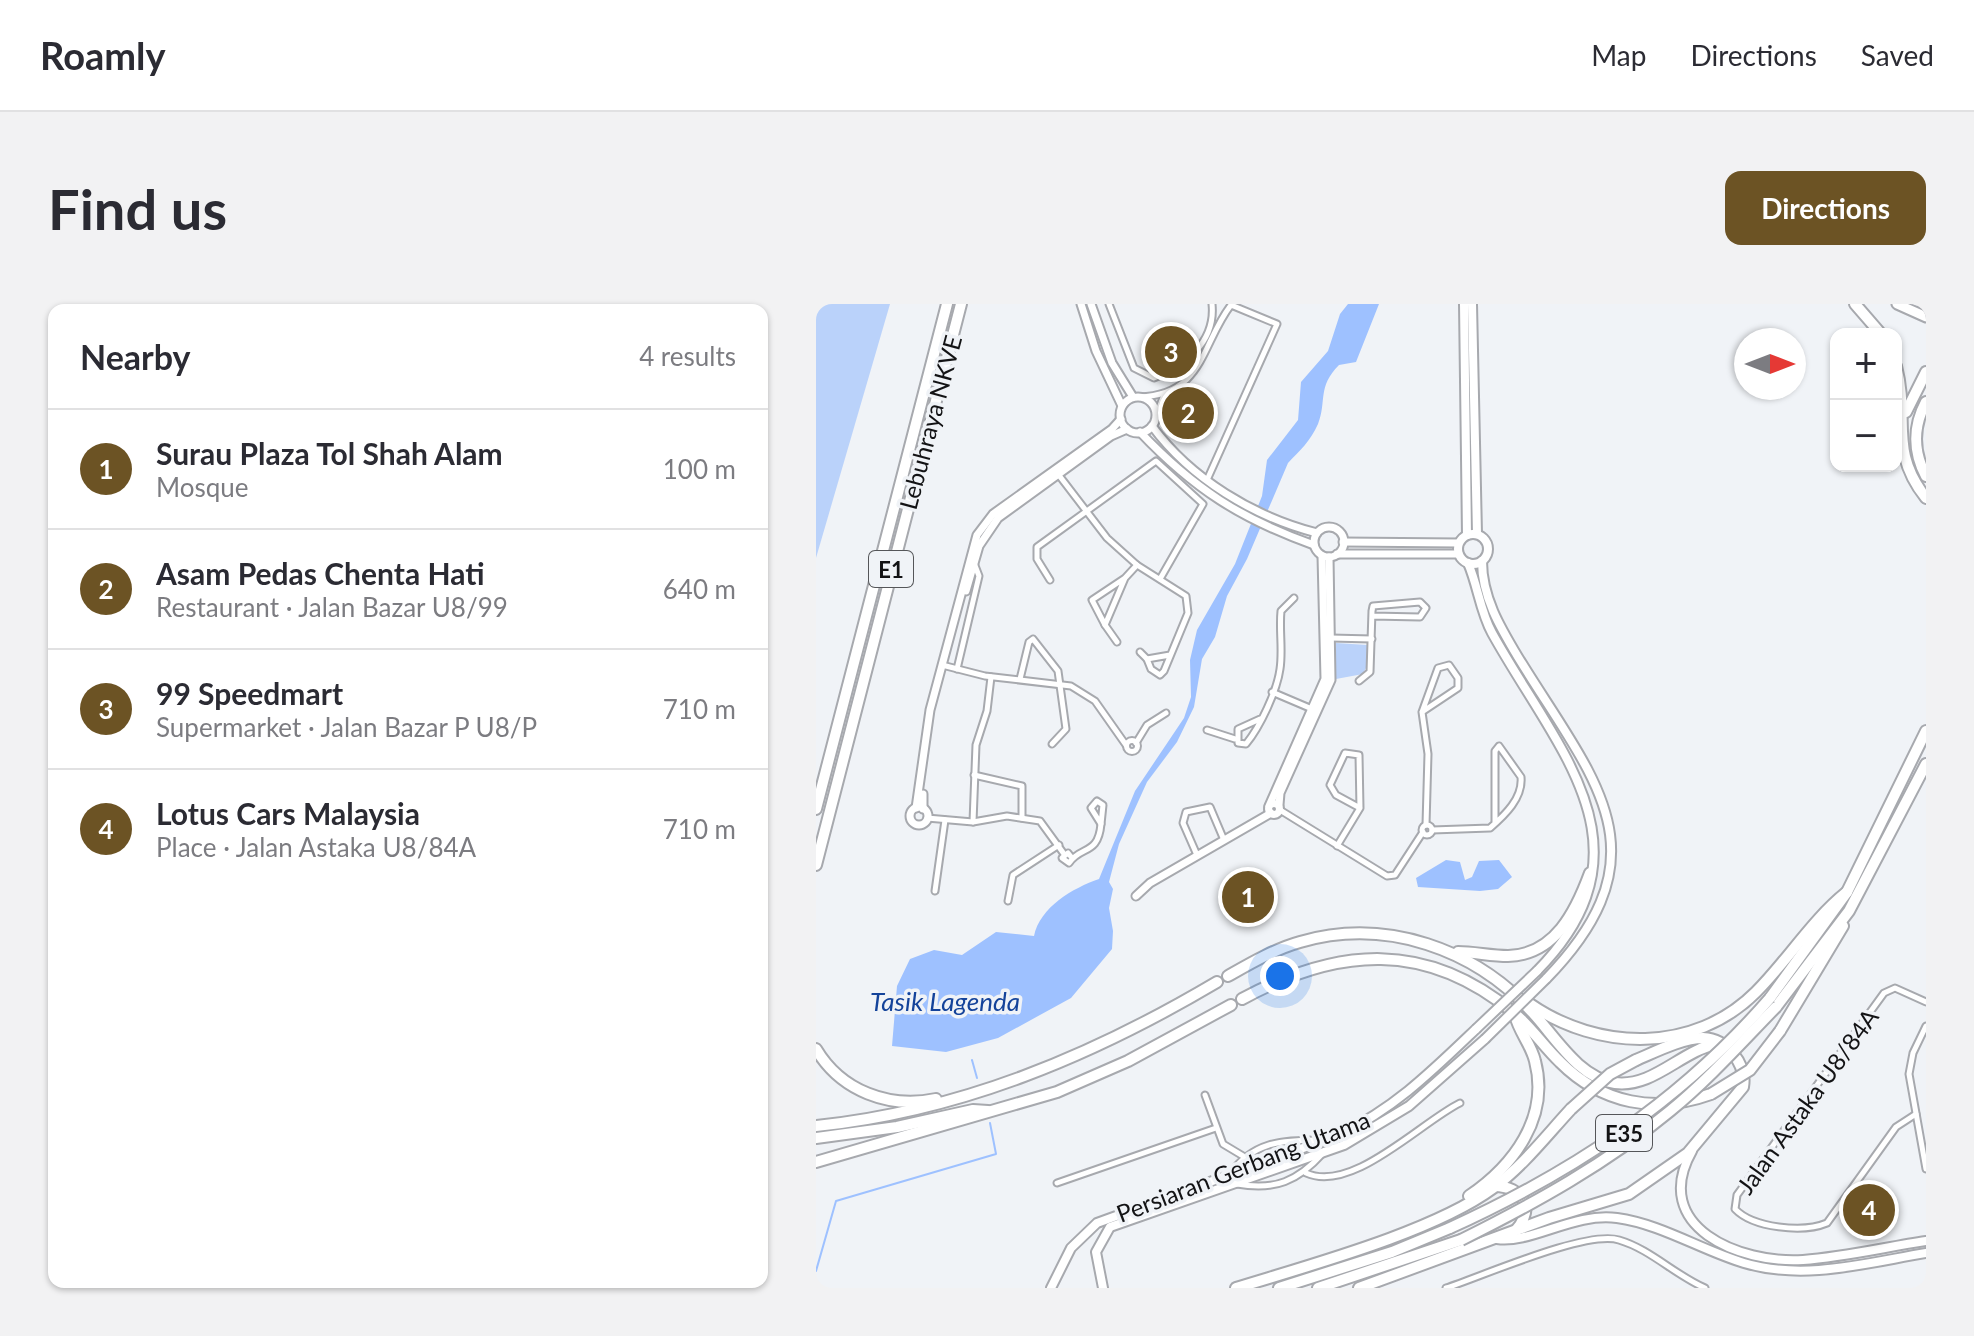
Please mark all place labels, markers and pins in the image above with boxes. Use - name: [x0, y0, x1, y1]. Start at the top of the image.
- pin: 3: [1145, 322, 1197, 382]
- pin: 2: [1162, 383, 1214, 443]
- pin: 1: [1222, 867, 1274, 927]
- pin: 4: [1843, 1180, 1895, 1240]

